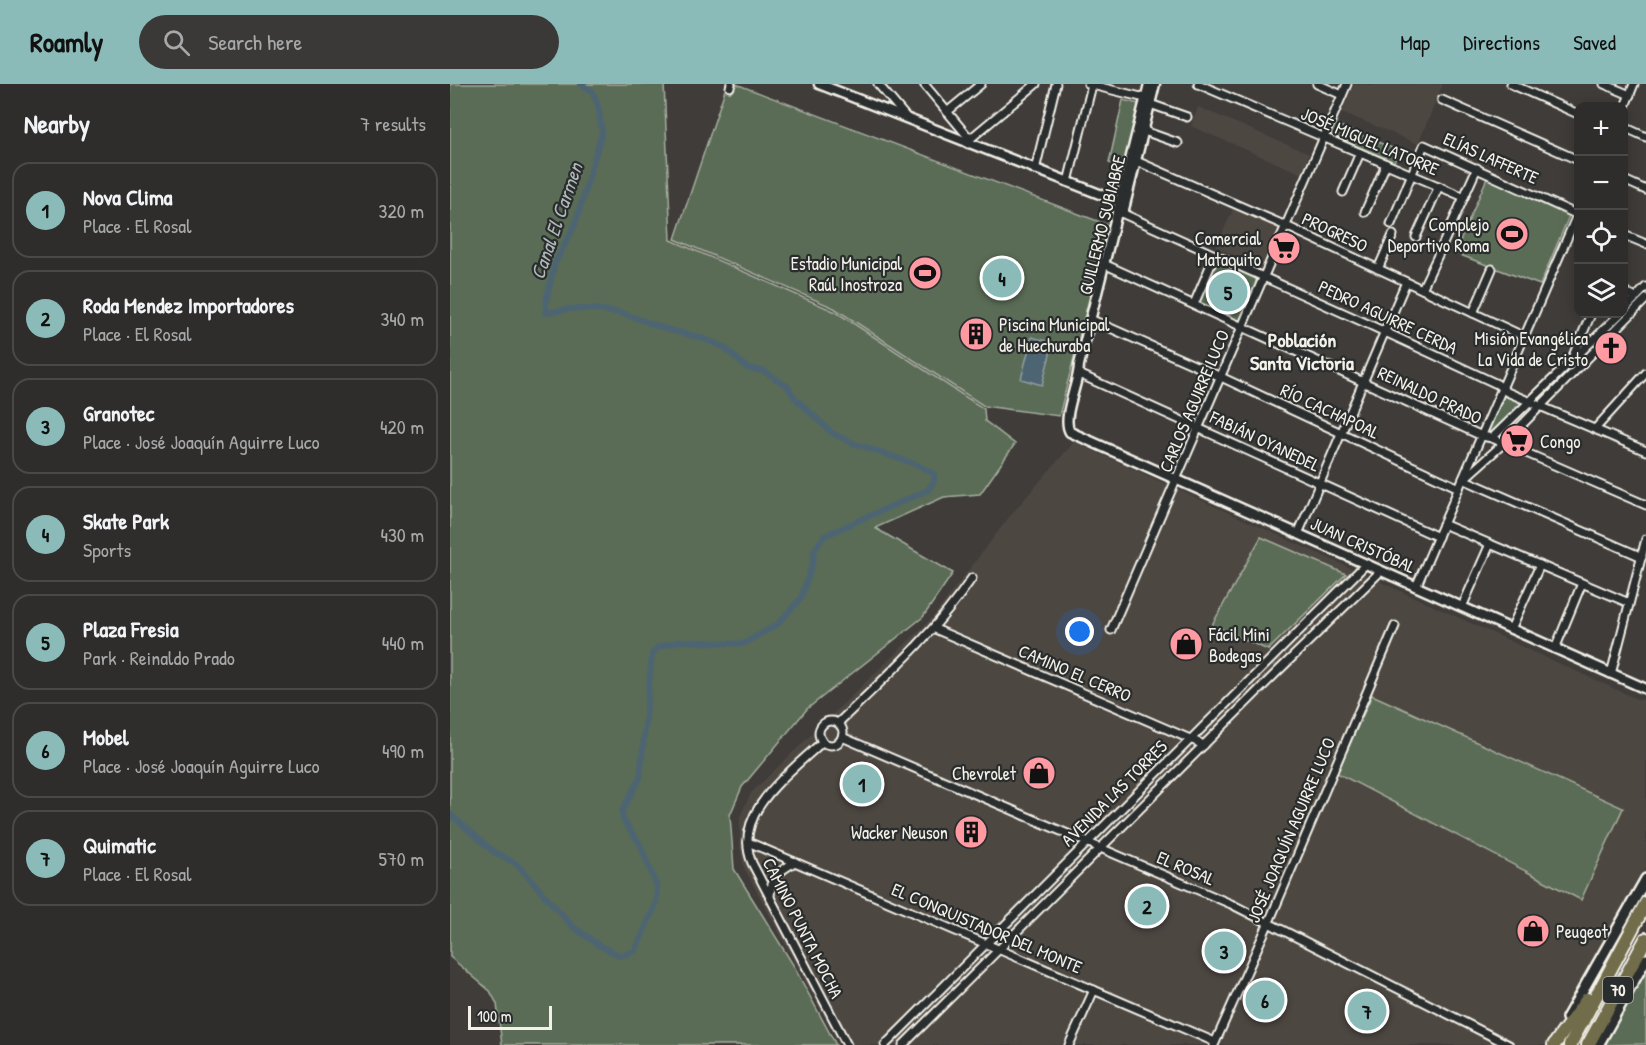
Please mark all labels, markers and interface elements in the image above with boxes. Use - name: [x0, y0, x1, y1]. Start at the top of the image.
- search box: [139, 15, 559, 69]
- text: Roamly: [30, 23, 103, 61]
- icon: search: [160, 26, 193, 59]
- text: Search here: [208, 27, 302, 57]
- text: Map: [1400, 28, 1430, 57]
- text: Directions: [1463, 28, 1540, 57]
- text: Saved: [1573, 28, 1616, 57]
- street label: JOSÉ MIGUEL LATORRE: [1297, 101, 1443, 181]
- map controls: [1574, 102, 1628, 318]
- button: +: [1574, 102, 1628, 156]
- text: Nearby: [24, 106, 90, 141]
- text: 7 results: [360, 110, 426, 137]
- street label: ELÍAS LAFFERTE: [1440, 126, 1543, 190]
- street label: GUILLERMO SUBIABRE: [1073, 153, 1131, 297]
- button: −: [1574, 156, 1628, 210]
- water label: Canal El Carmen: [523, 157, 589, 283]
- text: Nova Clima: [83, 182, 172, 212]
- text: 1: [42, 197, 49, 224]
- text: 320 m: [379, 197, 424, 224]
- street label: PROGRESO: [1298, 206, 1372, 258]
- button: locate: [1574, 210, 1628, 264]
- text: Place · El Rosal: [83, 212, 191, 239]
- place label: Complejo Deportivo Roma: [1388, 212, 1489, 258]
- sports icon: Complejo Deportivo Roma: [1494, 216, 1530, 252]
- place label: Comercial Mataquito: [1195, 226, 1261, 272]
- supermarket icon: Comercial Mataquito: [1266, 230, 1302, 266]
- place label: Estadio Municipal Raúl Inostroza: [791, 251, 902, 297]
- sports icon: Estadio Municipal Raúl Inostroza: [907, 255, 943, 291]
- pin: 4: [982, 256, 1022, 300]
- button: layers: [1574, 264, 1628, 318]
- pin: 5: [1208, 270, 1248, 314]
- street label: PEDRO AGUIRRE CERDA: [1314, 274, 1462, 360]
- text: Roda Mendez Importadores: [83, 290, 294, 320]
- text: 2: [41, 305, 50, 332]
- text: 340 m: [380, 305, 424, 332]
- place label: Piscina Municipal de Huechuraba: [999, 312, 1110, 358]
- building icon: Piscina Municipal de Huechuraba: [958, 316, 994, 352]
- text: Place · El Rosal: [83, 320, 191, 347]
- street label: CARLOS AGUIRRE LUCO: [1153, 326, 1235, 476]
- district label: Población Santa Victoria: [1250, 326, 1354, 376]
- place label: Misión Evangélica La Vida de Cristo: [1474, 326, 1588, 372]
- church icon: Misión Evangélica La Vida de Cristo: [1593, 330, 1629, 366]
- street label: REINALDO PRADO: [1374, 360, 1486, 430]
- street label: RÍO CACHAPOAL: [1276, 377, 1384, 445]
- text: Granotec: [83, 398, 154, 428]
- street label: FABIÁN OYANEDEL: [1205, 404, 1324, 478]
- text: 3: [41, 413, 50, 440]
- text: 420 m: [380, 413, 424, 440]
- supermarket icon: Congo: [1499, 423, 1535, 459]
- text: Place · José Joaquín Aguirre Luco: [83, 428, 319, 455]
- place label: Congo: [1540, 429, 1581, 454]
- text: Skate Park: [83, 506, 169, 536]
- street label: JUAN CRISTÓBAL: [1306, 511, 1420, 579]
- text: 4: [42, 521, 49, 548]
- text: 430 m: [380, 521, 424, 548]
- text: Sports: [83, 536, 131, 563]
- text: Plaza Fresia: [83, 614, 179, 644]
- your location: [1065, 617, 1094, 646]
- place label: Fácil Mini Bodegas: [1208, 622, 1270, 668]
- shop icon: Fácil Mini Bodegas: [1168, 626, 1204, 662]
- text: 5: [41, 629, 50, 656]
- text: 440 m: [382, 629, 424, 656]
- street label: CAMINO EL CERRO: [1015, 638, 1135, 708]
- text: Park · Reinaldo Prado: [83, 644, 235, 671]
- text: Mobel: [83, 722, 129, 752]
- street label: AVENIDA LAS TORRES: [1055, 734, 1173, 852]
- street label: JOSÉ JOAQUÍN AGUIRRE LUCO: [1241, 734, 1341, 926]
- text: 6: [42, 737, 49, 764]
- text: 490 m: [382, 737, 424, 764]
- text: Place · José Joaquín Aguirre Luco: [83, 752, 319, 779]
- shop icon: Chevrolet: [1021, 755, 1057, 791]
- place label: Chevrolet: [952, 761, 1017, 786]
- pin: 1: [842, 762, 882, 806]
- building icon: Wacker Neuson: [953, 814, 989, 850]
- place label: Wacker Neuson: [851, 820, 948, 845]
- text: Quimatic: [83, 830, 156, 860]
- text: 7: [41, 845, 50, 872]
- text: 570 m: [378, 845, 424, 872]
- street label: EL ROSAL: [1153, 845, 1219, 891]
- street label: CAMINO PUNTA MOCHA: [757, 853, 849, 1003]
- text: Place · El Rosal: [83, 860, 191, 887]
- street label: EL CONQUISTADOR DEL MONTE: [888, 877, 1086, 979]
- pin: 2: [1128, 884, 1166, 928]
- shop icon: Peugeot: [1515, 913, 1551, 949]
- place label: Peugeot: [1556, 919, 1608, 944]
- pin: 3: [1204, 928, 1244, 974]
- road number: 70: [1603, 977, 1633, 1003]
- pin: 6: [1246, 978, 1284, 1022]
- pin: 7: [1348, 988, 1386, 1034]
- scale bar: [468, 1003, 552, 1030]
- text: 100 m: [477, 1005, 512, 1027]

